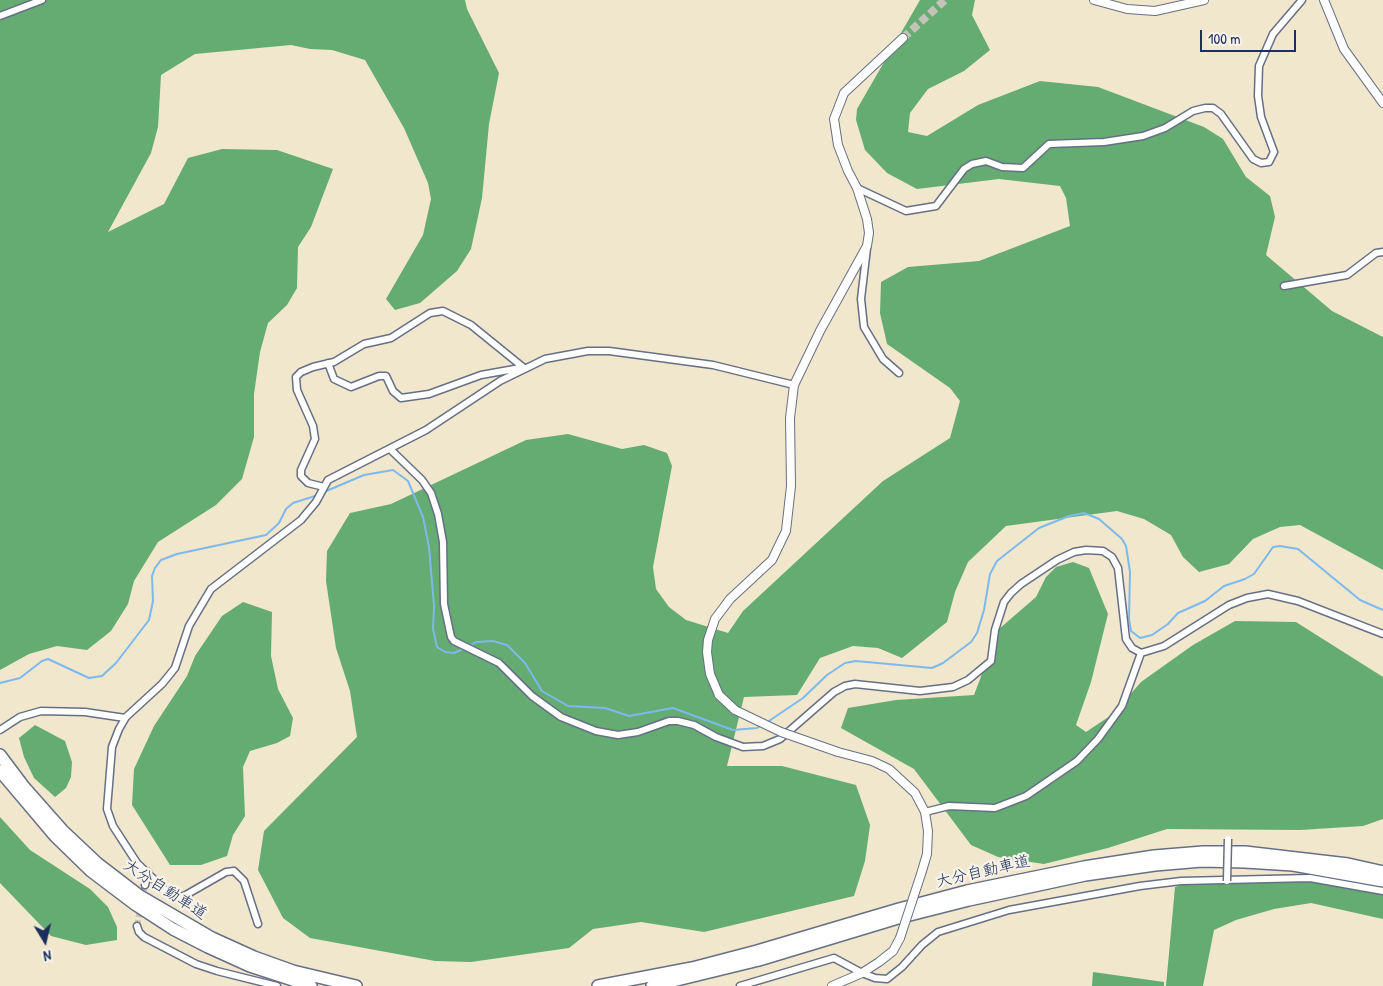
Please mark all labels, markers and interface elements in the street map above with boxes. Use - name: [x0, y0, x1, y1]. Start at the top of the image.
- scale bar: [1203, 20, 1299, 52]
- text: 100 m: [1208, 28, 1241, 49]
- street label: 大分自動車道: [934, 852, 1032, 892]
- street label: 大分自動車道: [120, 856, 210, 924]
- north arrow: [20, 916, 70, 966]
- text: N: [42, 946, 53, 966]

